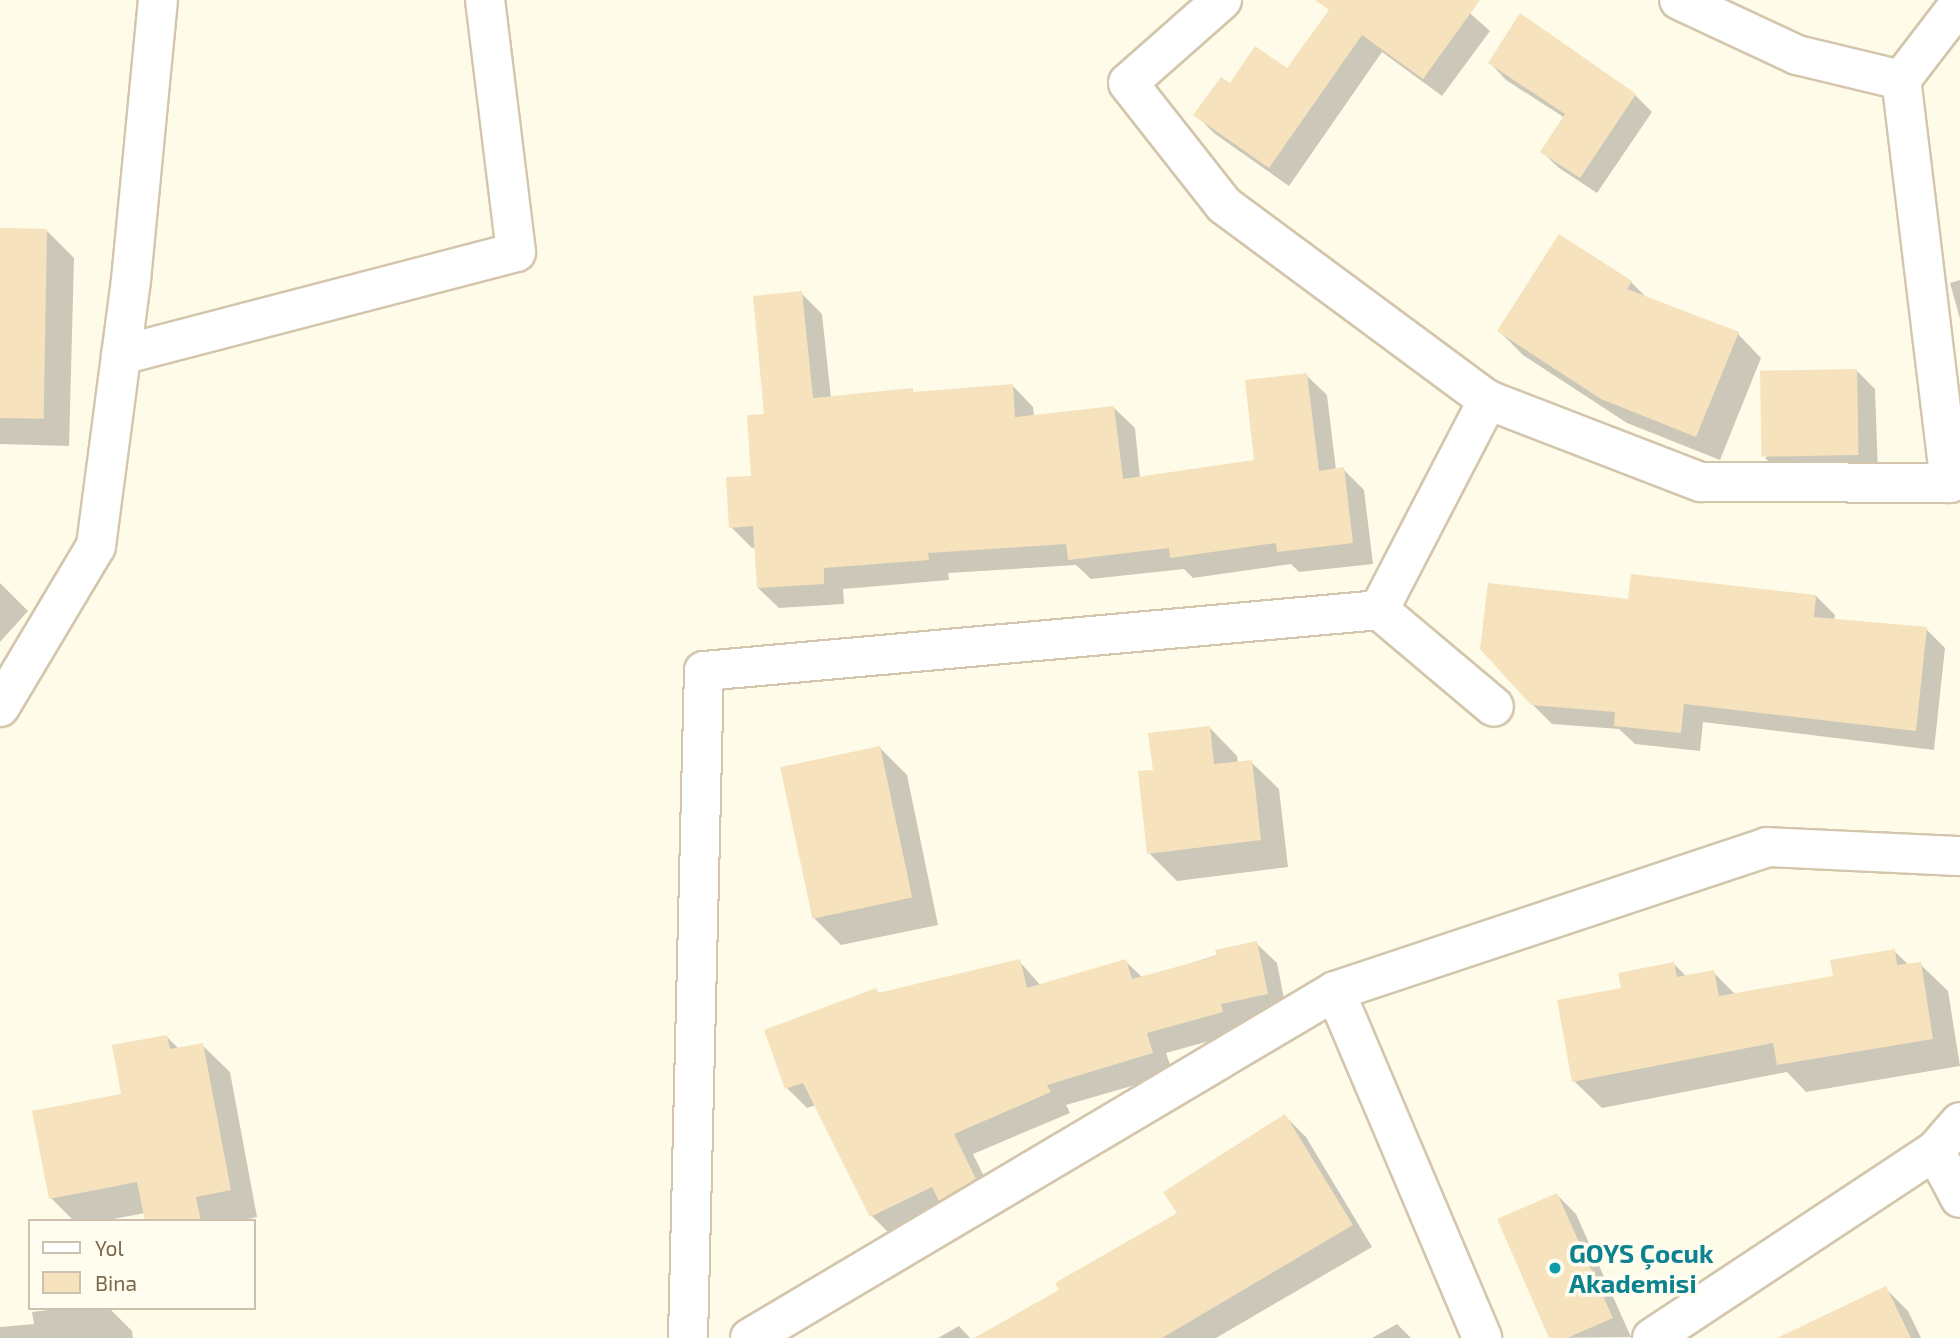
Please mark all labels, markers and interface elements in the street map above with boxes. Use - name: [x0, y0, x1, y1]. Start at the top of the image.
- legend: [28, 1219, 256, 1310]
- text: Yol: [95, 1235, 124, 1260]
- place label: GOYS Çocuk Akademisi: [1569, 1237, 1714, 1298]
- marker: GOYS Çocuk Akademisi: [1547, 1260, 1563, 1276]
- text: Bina: [95, 1270, 137, 1295]

